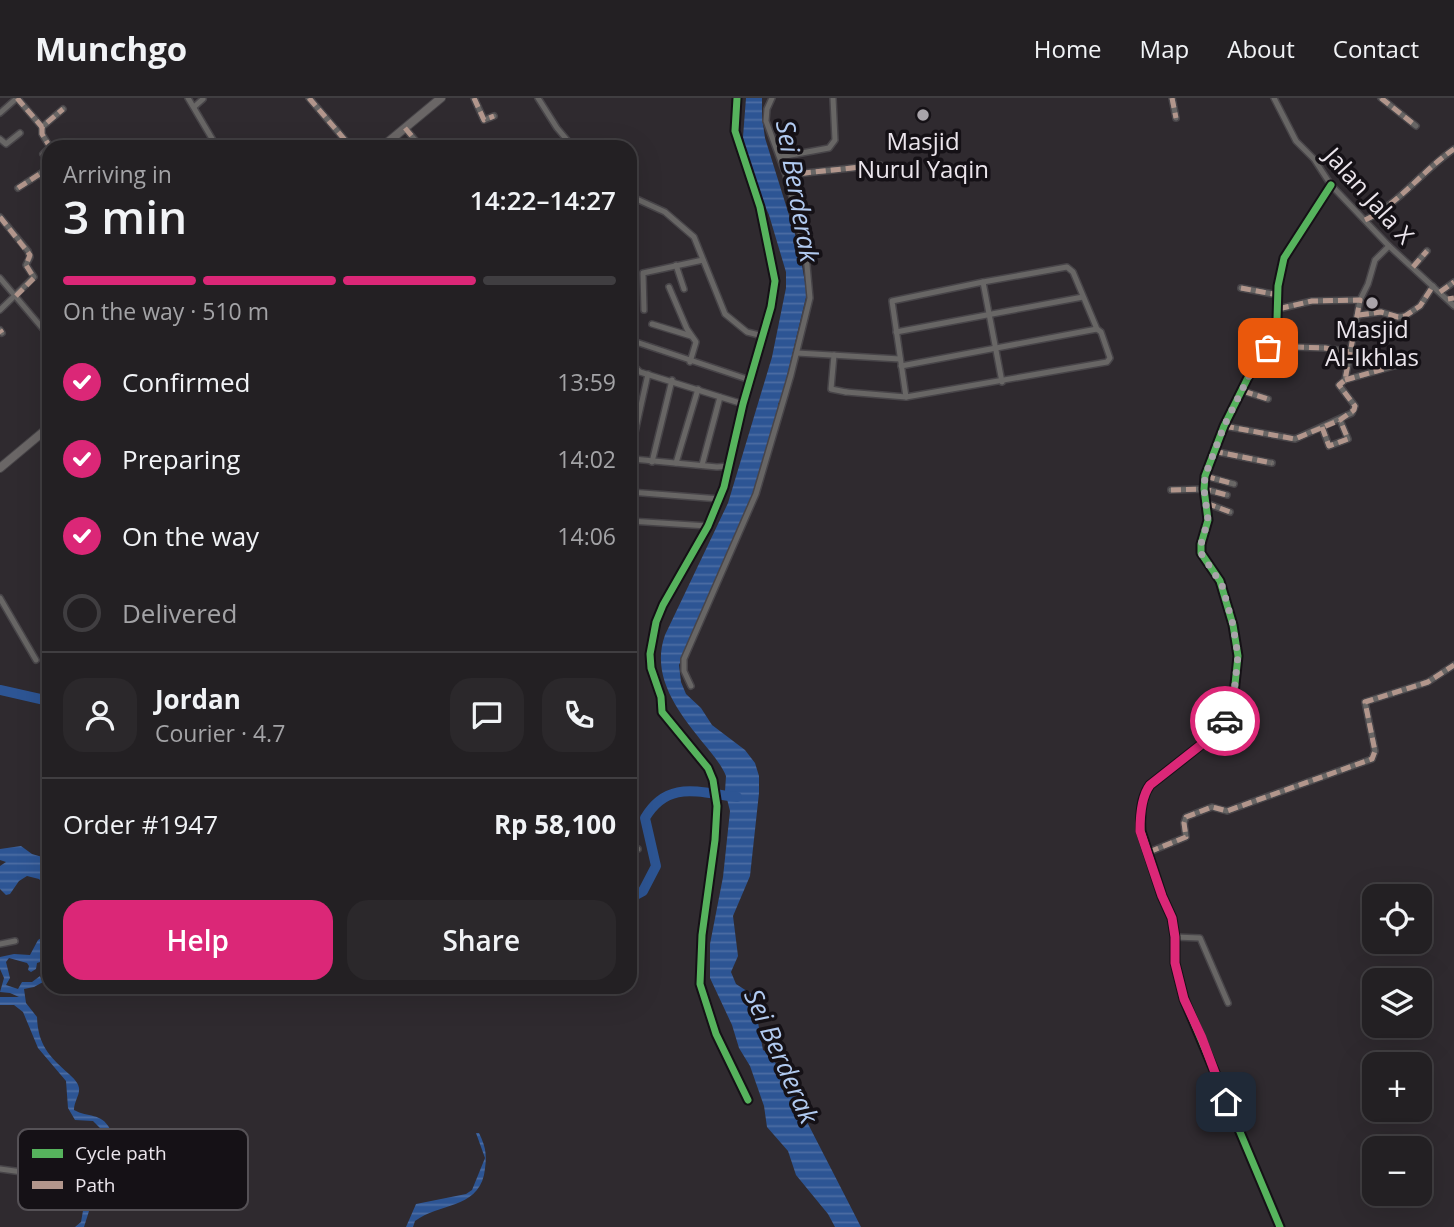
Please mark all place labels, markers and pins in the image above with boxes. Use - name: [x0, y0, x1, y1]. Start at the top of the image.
- marker: Masjid Nurul Yaqin: [915, 107, 931, 123]
- place label: Masjid Nurul Yaqin: [857, 124, 989, 185]
- marker: Masjid Al-Ikhlas: [1364, 295, 1380, 311]
- place label: Masjid Al-Ikhlas: [1325, 312, 1419, 373]
- pin: [1238, 318, 1298, 378]
- pin: [1196, 1072, 1256, 1132]

